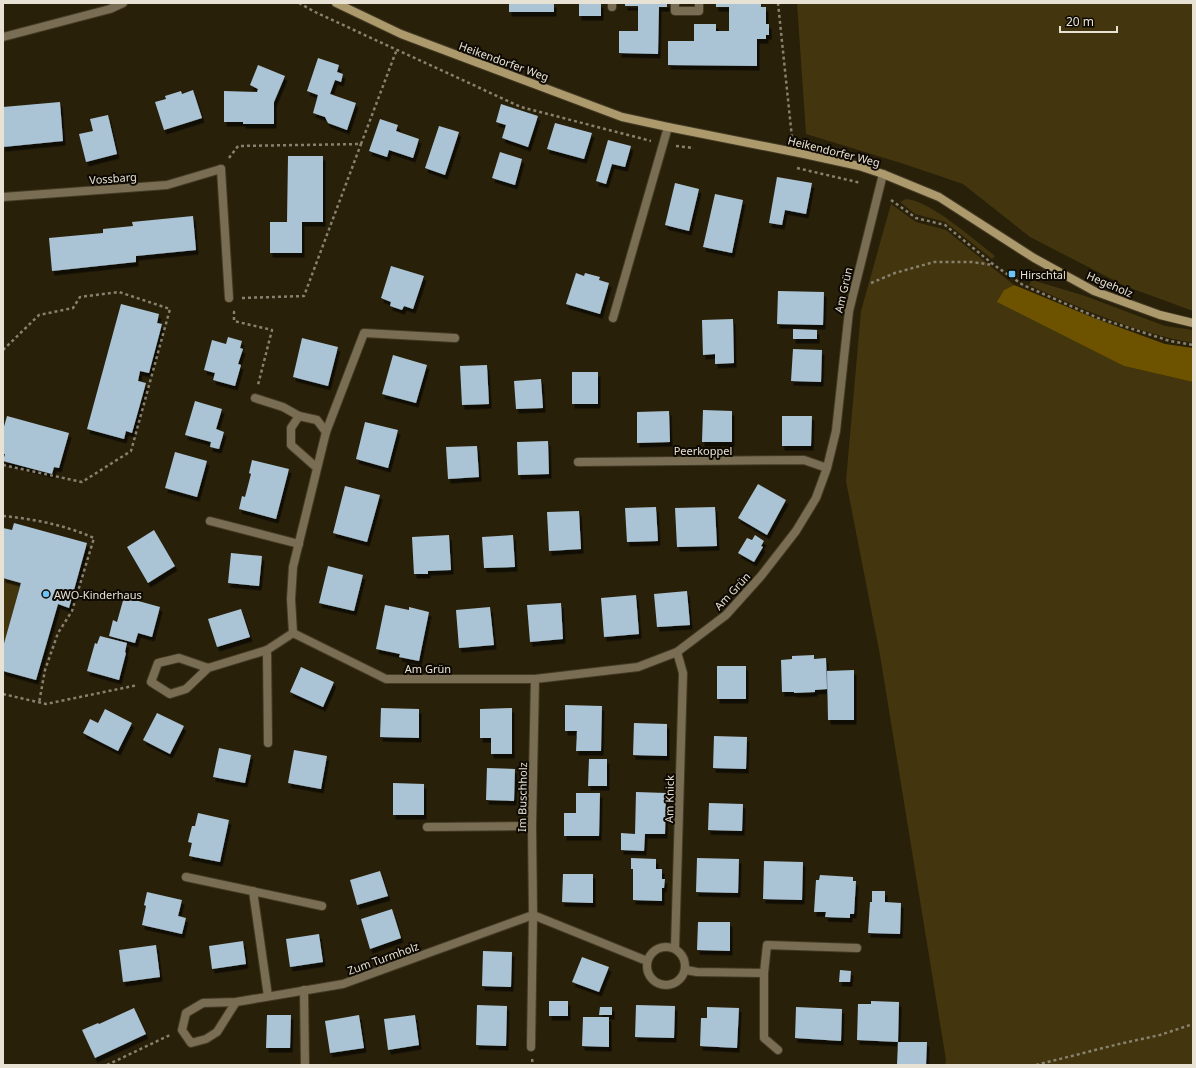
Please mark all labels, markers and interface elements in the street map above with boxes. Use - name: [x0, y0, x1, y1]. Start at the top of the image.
- scale bar: [1060, 8, 1117, 34]
- text: 20 m: [1066, 13, 1094, 30]
- street label: Heikendorfer Weg: [457, 38, 551, 84]
- street label: Heikendorfer Weg: [786, 132, 882, 170]
- street label: Vossbarg: [89, 169, 137, 187]
- street label: Am Grün: [830, 266, 856, 314]
- place label: Hirschtal: [1020, 267, 1066, 282]
- street label: Hegeholz: [1085, 268, 1135, 300]
- marker: Hirschtal: [1007, 269, 1017, 279]
- street label: Peerkoppel: [674, 443, 732, 458]
- street label: Am Grün: [711, 569, 753, 613]
- place label: AWO-Kinderhaus: [54, 587, 142, 602]
- marker: AWO-Kinderhaus: [41, 589, 51, 599]
- street label: Am Grün: [405, 661, 451, 676]
- street label: Im Buschholz: [514, 762, 530, 832]
- street label: Am Knick: [661, 775, 677, 823]
- street label: Zum Turmholz: [345, 938, 421, 978]

